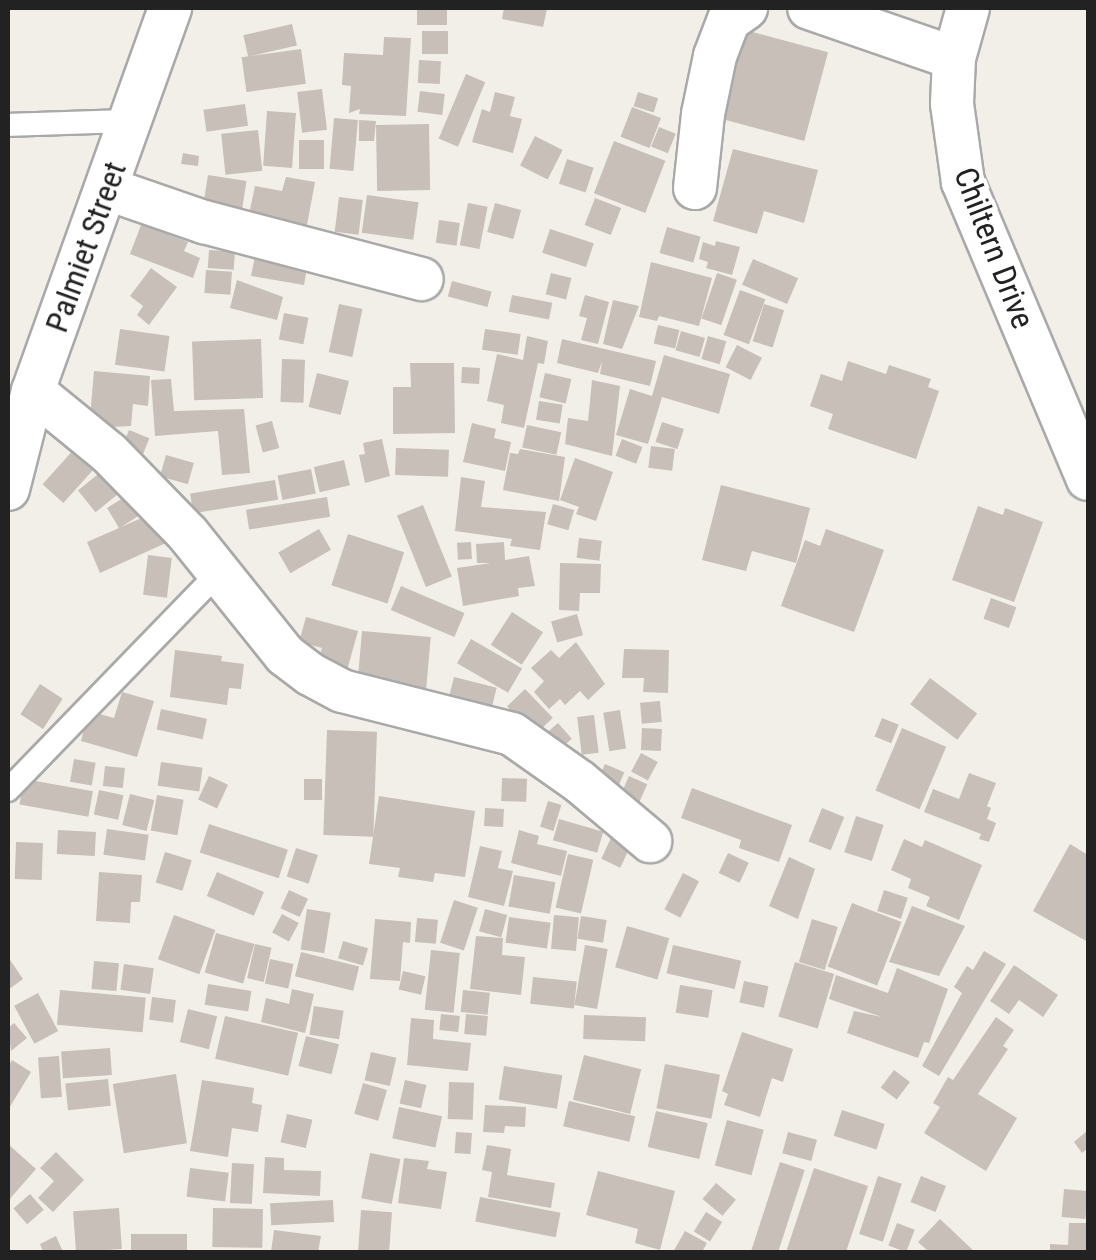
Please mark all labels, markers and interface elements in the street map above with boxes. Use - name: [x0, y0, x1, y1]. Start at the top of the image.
- street label: Palmiet Street: [37, 157, 135, 337]
- street label: Chiltern Drive: [946, 162, 1042, 334]

